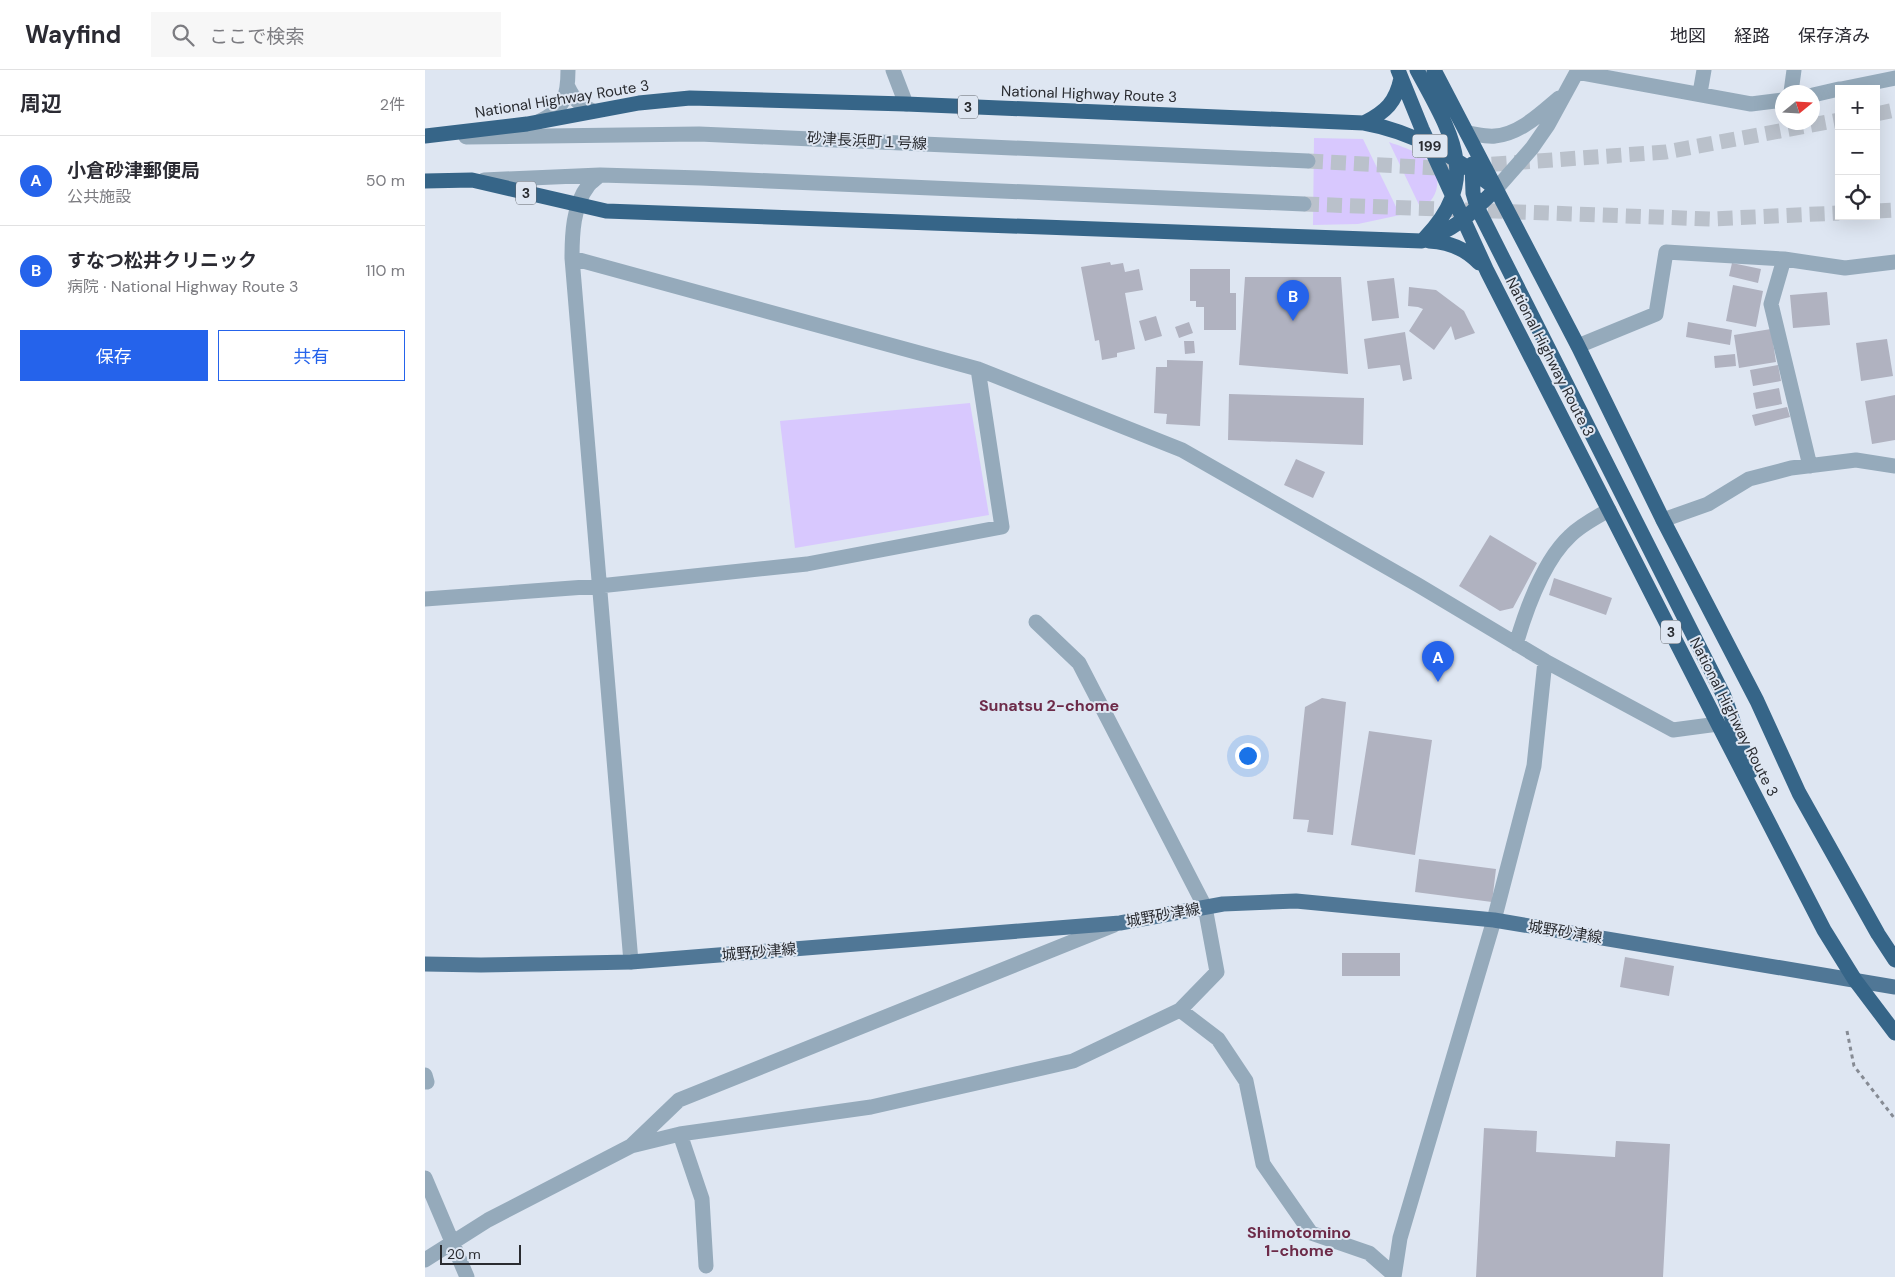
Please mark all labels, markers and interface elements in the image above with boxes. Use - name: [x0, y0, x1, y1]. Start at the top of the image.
- search box: [151, 12, 501, 57]
- text: Wayfind: [25, 19, 121, 50]
- icon: search: [169, 21, 197, 49]
- text: ここで検索: [209, 24, 304, 49]
- text: 地図: [1670, 24, 1706, 48]
- text: 経路: [1734, 24, 1770, 48]
- text: 保存済み: [1798, 24, 1870, 48]
- street label: National Highway Route 3: [473, 75, 651, 123]
- street label: National Highway Route 3: [1001, 81, 1177, 107]
- north arrow: [1775, 85, 1820, 130]
- map controls: [1835, 85, 1880, 220]
- button: +: [1835, 85, 1880, 130]
- text: 周辺: [20, 90, 62, 118]
- text: 2件: [380, 94, 405, 115]
- road number: 3: [958, 96, 978, 118]
- street label: 砂津長浜町１号線: [807, 128, 927, 154]
- button: −: [1835, 130, 1880, 175]
- road number: 199: [1413, 134, 1447, 158]
- text: 小倉砂津郵便局: [67, 158, 200, 183]
- text: A: [30, 170, 42, 191]
- text: 50 m: [366, 170, 405, 191]
- button: locate: [1835, 175, 1880, 220]
- road number: 3: [516, 182, 536, 204]
- text: 公共施設: [67, 186, 131, 207]
- text: すなつ松井クリニック: [67, 248, 257, 273]
- text: B: [31, 260, 41, 281]
- text: 110 m: [366, 260, 405, 281]
- street label: National Highway Route 3: [1501, 274, 1599, 440]
- text: 病院 · National Highway Route 3: [67, 276, 298, 297]
- pin: B: [1277, 280, 1309, 321]
- button: 保存: [20, 330, 208, 381]
- button: 共有: [218, 330, 405, 381]
- road number: 3: [1661, 620, 1681, 644]
- street label: National Highway Route 3: [1685, 634, 1783, 800]
- pin: A: [1422, 641, 1454, 682]
- district label: Sunatsu 2-chome: [979, 695, 1119, 716]
- your location: [1235, 743, 1261, 769]
- street label: 城野砂津線: [1124, 899, 1202, 931]
- street label: 城野砂津線: [1526, 916, 1604, 948]
- street label: 城野砂津線: [721, 939, 797, 965]
- district label: Shimotomino 1-chome: [1247, 1222, 1351, 1261]
- scale bar: [440, 1242, 521, 1265]
- text: 20 m: [447, 1245, 481, 1263]

